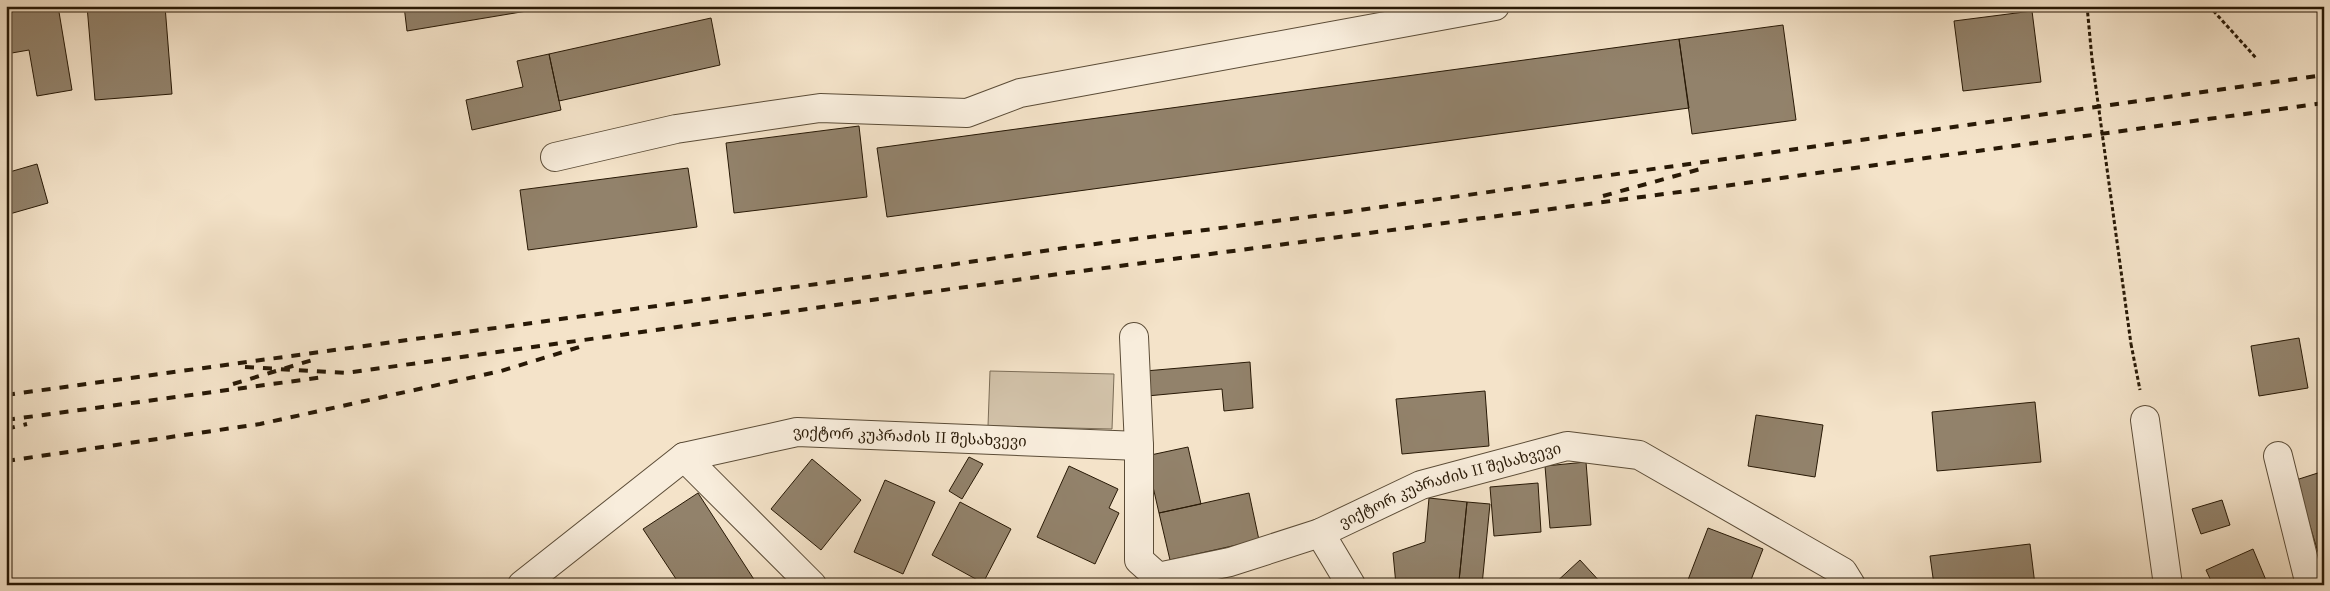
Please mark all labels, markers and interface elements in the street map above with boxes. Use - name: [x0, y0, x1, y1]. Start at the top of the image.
- street label: ვიქტორ კუპრაძის II შესახვევი: [791, 425, 1027, 450]
- street label: ვიქტორ კუპრაძის II შესახვევი: [1337, 442, 1563, 532]

